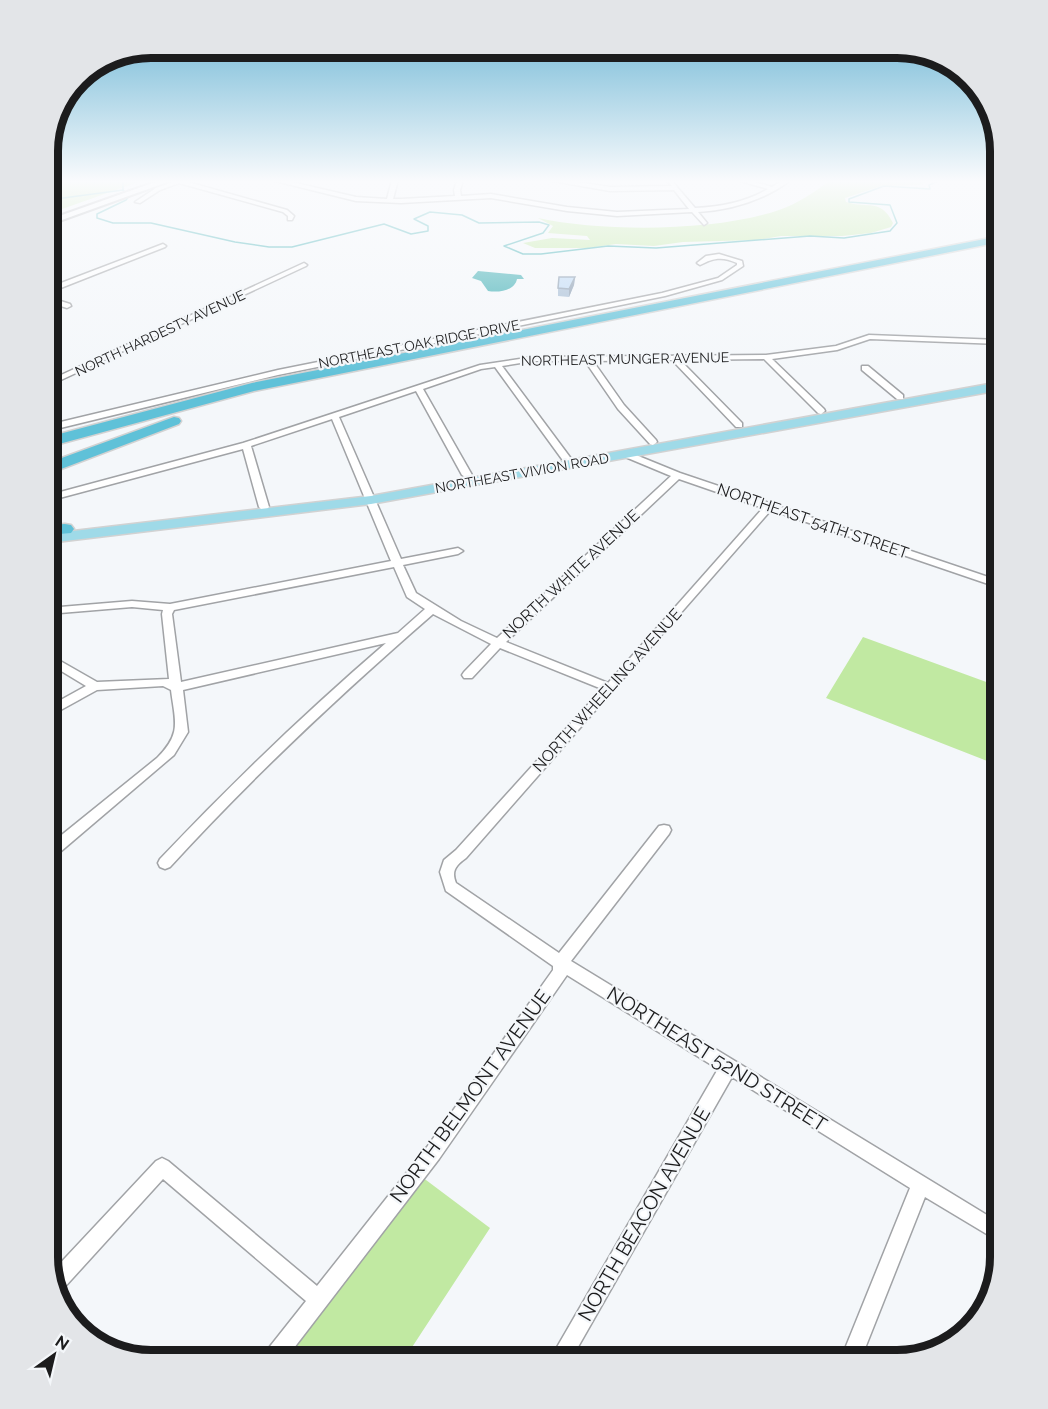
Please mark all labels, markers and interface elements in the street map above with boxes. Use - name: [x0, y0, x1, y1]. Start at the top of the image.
- street label: NORTH HARDESTY AVENUE: [73, 287, 247, 379]
- street label: NORTHEAST OAK RIDGE DRIVE: [317, 317, 521, 371]
- street label: NORTHEAST MUNGER AVENUE: [521, 349, 729, 369]
- street label: NORTHEAST VIVION ROAD: [434, 450, 610, 496]
- street label: NORTHEAST 54TH STREET: [715, 479, 911, 563]
- street label: NORTH WHITE AVENUE: [499, 505, 643, 642]
- street label: NORTH WHEELING AVENUE: [529, 604, 686, 776]
- street label: NORTHEAST 52ND STREET: [603, 981, 831, 1137]
- street label: NORTH BELMONT AVENUE: [385, 985, 555, 1207]
- street label: NORTH BEACON AVENUE: [573, 1103, 715, 1325]
- north arrow: [24, 1325, 84, 1385]
- text: N: [52, 1332, 72, 1354]

